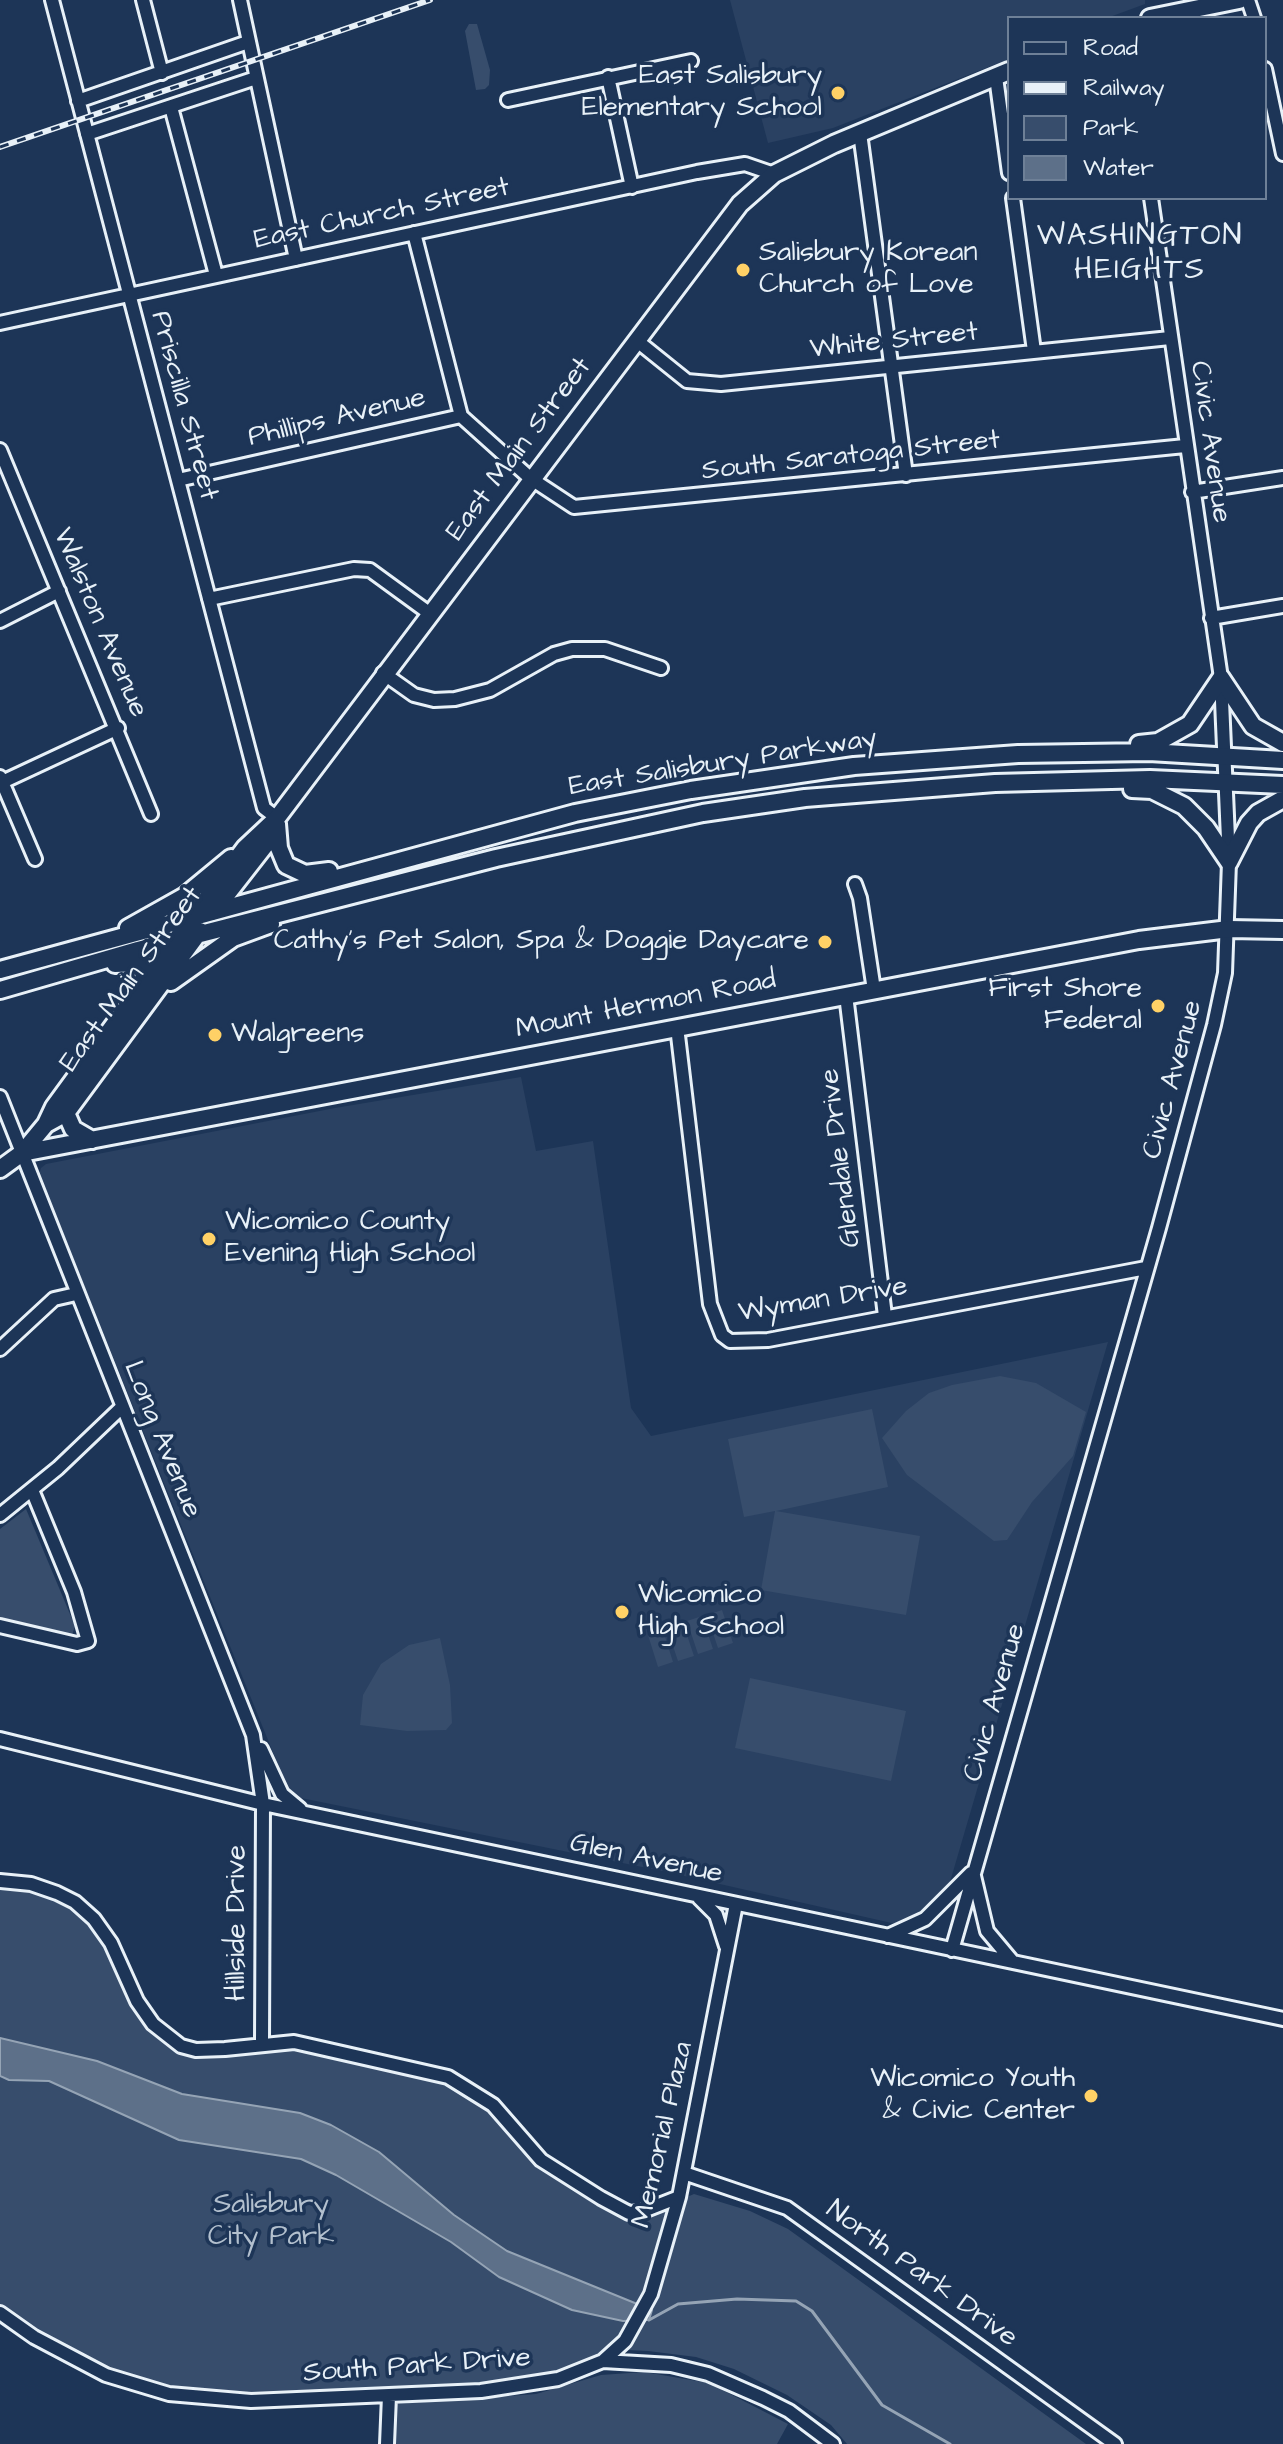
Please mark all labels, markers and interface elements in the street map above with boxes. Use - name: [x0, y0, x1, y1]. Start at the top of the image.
- legend: [1007, 16, 1267, 200]
- text: Road: [1083, 31, 1138, 65]
- place label: East Salisbury Elementary School: [582, 60, 822, 126]
- text: Railway: [1083, 71, 1165, 105]
- marker: East Salisbury Elementary School: [829, 84, 847, 102]
- text: Park: [1083, 111, 1139, 145]
- text: Water: [1083, 151, 1154, 185]
- street label: East Church Street: [251, 172, 513, 258]
- district label: WASHINGTON HEIGHTS: [1037, 220, 1243, 290]
- place label: Salisbury Korean Church of Love: [759, 237, 977, 303]
- marker: Salisbury Korean Church of Love: [734, 261, 752, 279]
- street label: Priscilla Street: [142, 308, 224, 504]
- street label: White Street: [808, 316, 980, 368]
- street label: East Main Street: [440, 352, 600, 548]
- street label: Civic Avenue: [1181, 359, 1237, 525]
- street label: Phillips Avenue: [245, 382, 429, 456]
- street label: South Saratoga Street: [700, 425, 1002, 489]
- street label: Walston Avenue: [44, 523, 154, 723]
- street label: East Salisbury Parkway: [567, 723, 879, 805]
- street label: East Main Street: [54, 881, 210, 1079]
- place label: Cathy's Pet Salon, Spa & Doggie Daycare: [274, 925, 809, 959]
- marker: Cathy's Pet Salon, Spa & Doggie Daycare: [816, 933, 834, 951]
- street label: Mount Hermon Road: [513, 964, 779, 1048]
- place label: First Shore Federal: [988, 973, 1142, 1039]
- street label: Civic Avenue: [1137, 997, 1211, 1163]
- marker: First Shore Federal: [1149, 997, 1167, 1015]
- place label: Walgreens: [231, 1018, 364, 1052]
- marker: Walgreens: [206, 1026, 224, 1044]
- street label: Glendale Drive: [814, 1067, 870, 1249]
- place label: Wicomico County Evening High School: [225, 1206, 475, 1272]
- marker: Wicomico County Evening High School: [200, 1230, 218, 1248]
- street label: Wyman Drive: [736, 1271, 910, 1331]
- street label: Long Avenue: [114, 1357, 208, 1523]
- place label: Wicomico High School: [638, 1579, 784, 1645]
- marker: Wicomico High School: [613, 1603, 631, 1621]
- street label: Civic Avenue: [957, 1620, 1035, 1786]
- street label: Glen Avenue: [567, 1827, 725, 1893]
- street label: Hillside Drive: [221, 1845, 255, 2001]
- street label: Memorial Plaza: [626, 2039, 702, 2231]
- place label: Wicomico Youth & Civic Center: [870, 2063, 1075, 2129]
- marker: Wicomico Youth & Civic Center: [1082, 2087, 1100, 2105]
- park label: Salisbury City Park: [208, 2189, 334, 2255]
- street label: North Park Drive: [819, 2194, 1023, 2356]
- street label: South Park Drive: [302, 2342, 532, 2392]

